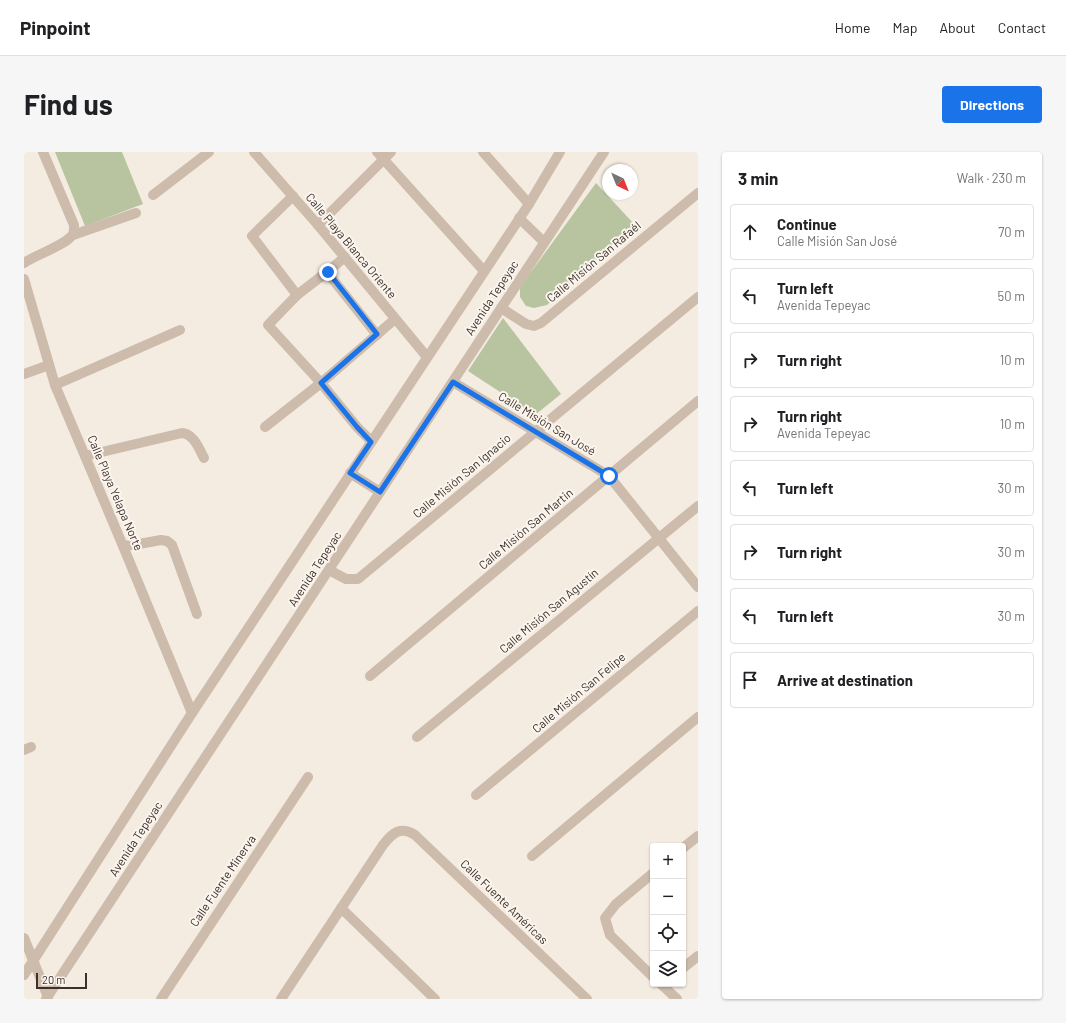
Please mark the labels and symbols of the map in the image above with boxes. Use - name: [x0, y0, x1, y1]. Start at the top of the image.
- north arrow: [602, 164, 638, 200]
- street label: Calle Playa Blanca Oriente: [304, 190, 400, 301]
- street label: Calle Misión San Rafaél: [544, 218, 643, 305]
- street label: Avenida Tepeyac: [462, 257, 521, 337]
- route end: [319, 263, 337, 281]
- street label: Calle Misión San José: [496, 389, 599, 458]
- street label: Calle Misión San Ignacio: [410, 430, 513, 520]
- street label: Calle Playa Yelapa Norte: [85, 433, 147, 552]
- route start: [600, 467, 618, 485]
- street label: Calle Misión San Martin: [475, 485, 575, 572]
- street label: Avenida Tepeyac: [285, 528, 344, 608]
- street label: Calle Misión San Agustín: [496, 565, 601, 656]
- street label: Calle Misión San Felipe: [529, 649, 628, 735]
- street label: Avenida Tepeyac: [106, 798, 165, 878]
- street label: Calle Fuente Minerva: [186, 832, 258, 929]
- street label: Calle Fuente Américas: [458, 856, 551, 947]
- scale bar: [36, 971, 87, 990]

